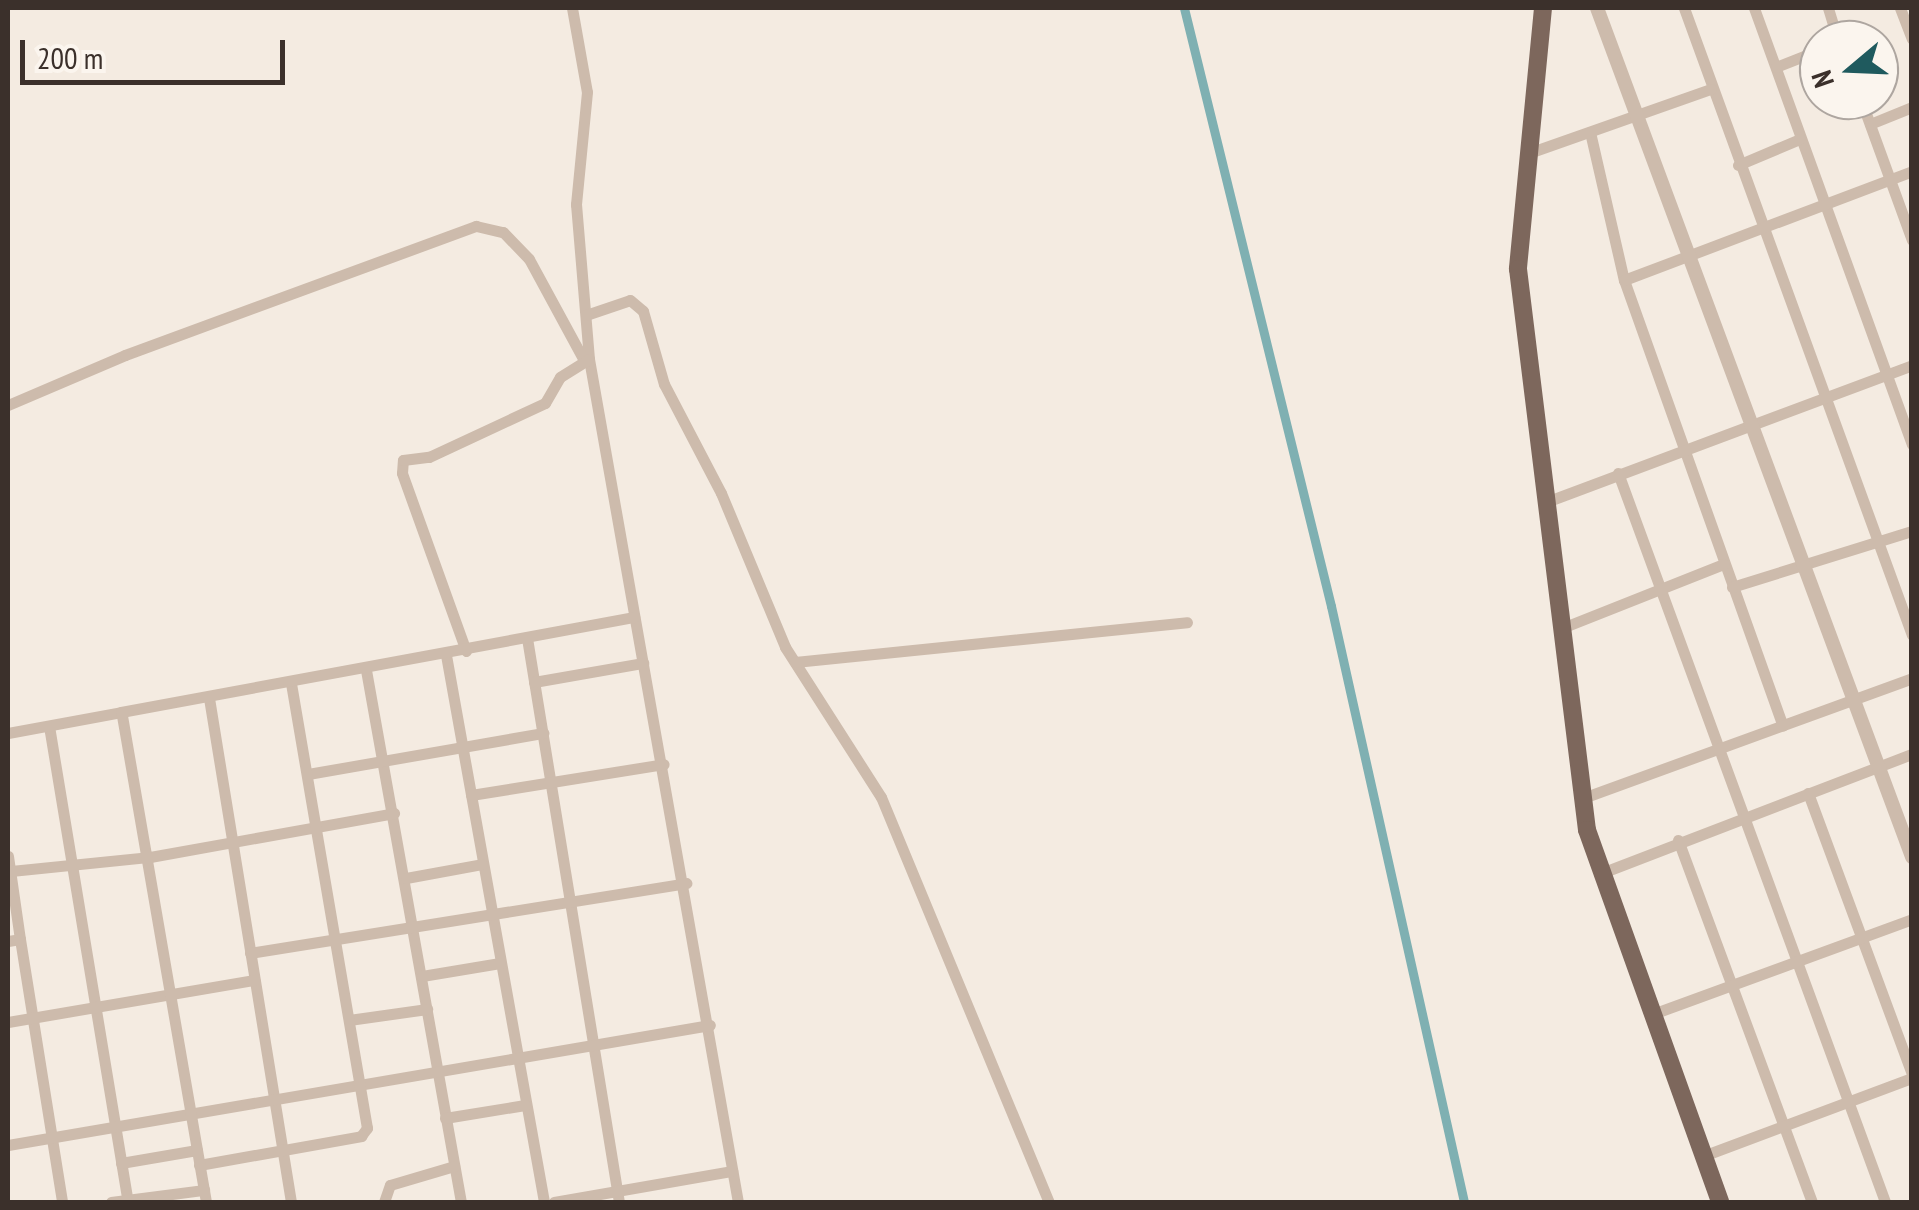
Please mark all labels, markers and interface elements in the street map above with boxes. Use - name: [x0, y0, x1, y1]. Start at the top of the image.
- scale bar: [25, 20, 290, 82]
- north arrow: [1799, 20, 1899, 120]
- text: 200 m: [37, 38, 103, 77]
- text: N: [1802, 66, 1842, 92]

